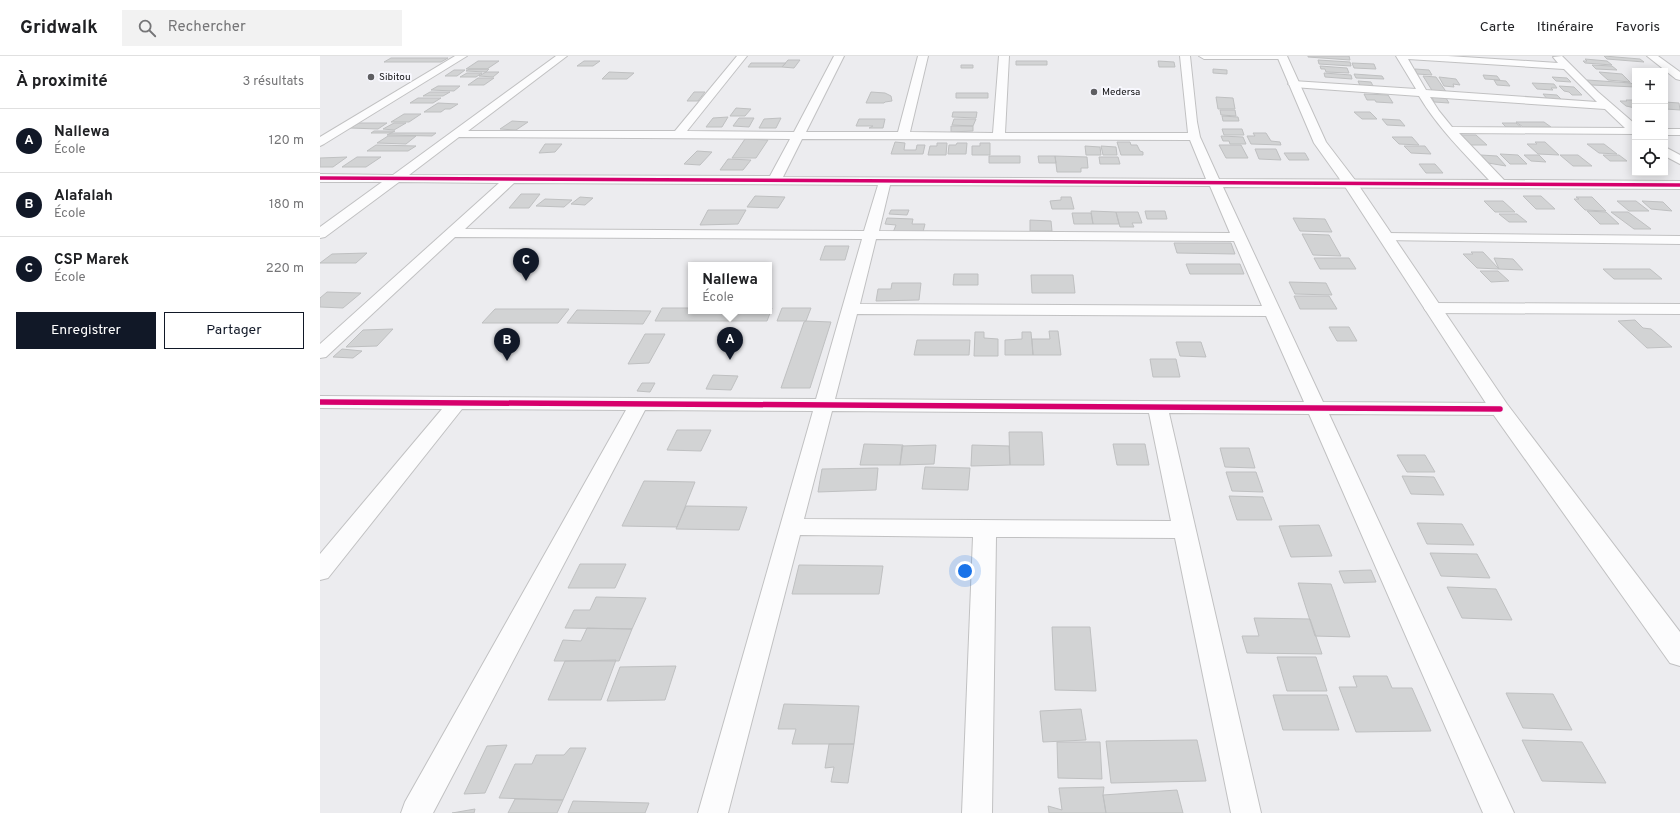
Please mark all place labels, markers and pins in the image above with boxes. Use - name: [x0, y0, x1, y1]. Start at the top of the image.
- place label: Sibitou: [379, 71, 411, 84]
- marker: Sibitou: [366, 72, 376, 82]
- place label: Medersa: [1102, 86, 1140, 99]
- marker: Medersa: [1089, 87, 1099, 97]
- pin: C: [513, 248, 539, 281]
- pin: A: [717, 327, 743, 360]
- pin: B: [494, 328, 520, 361]

